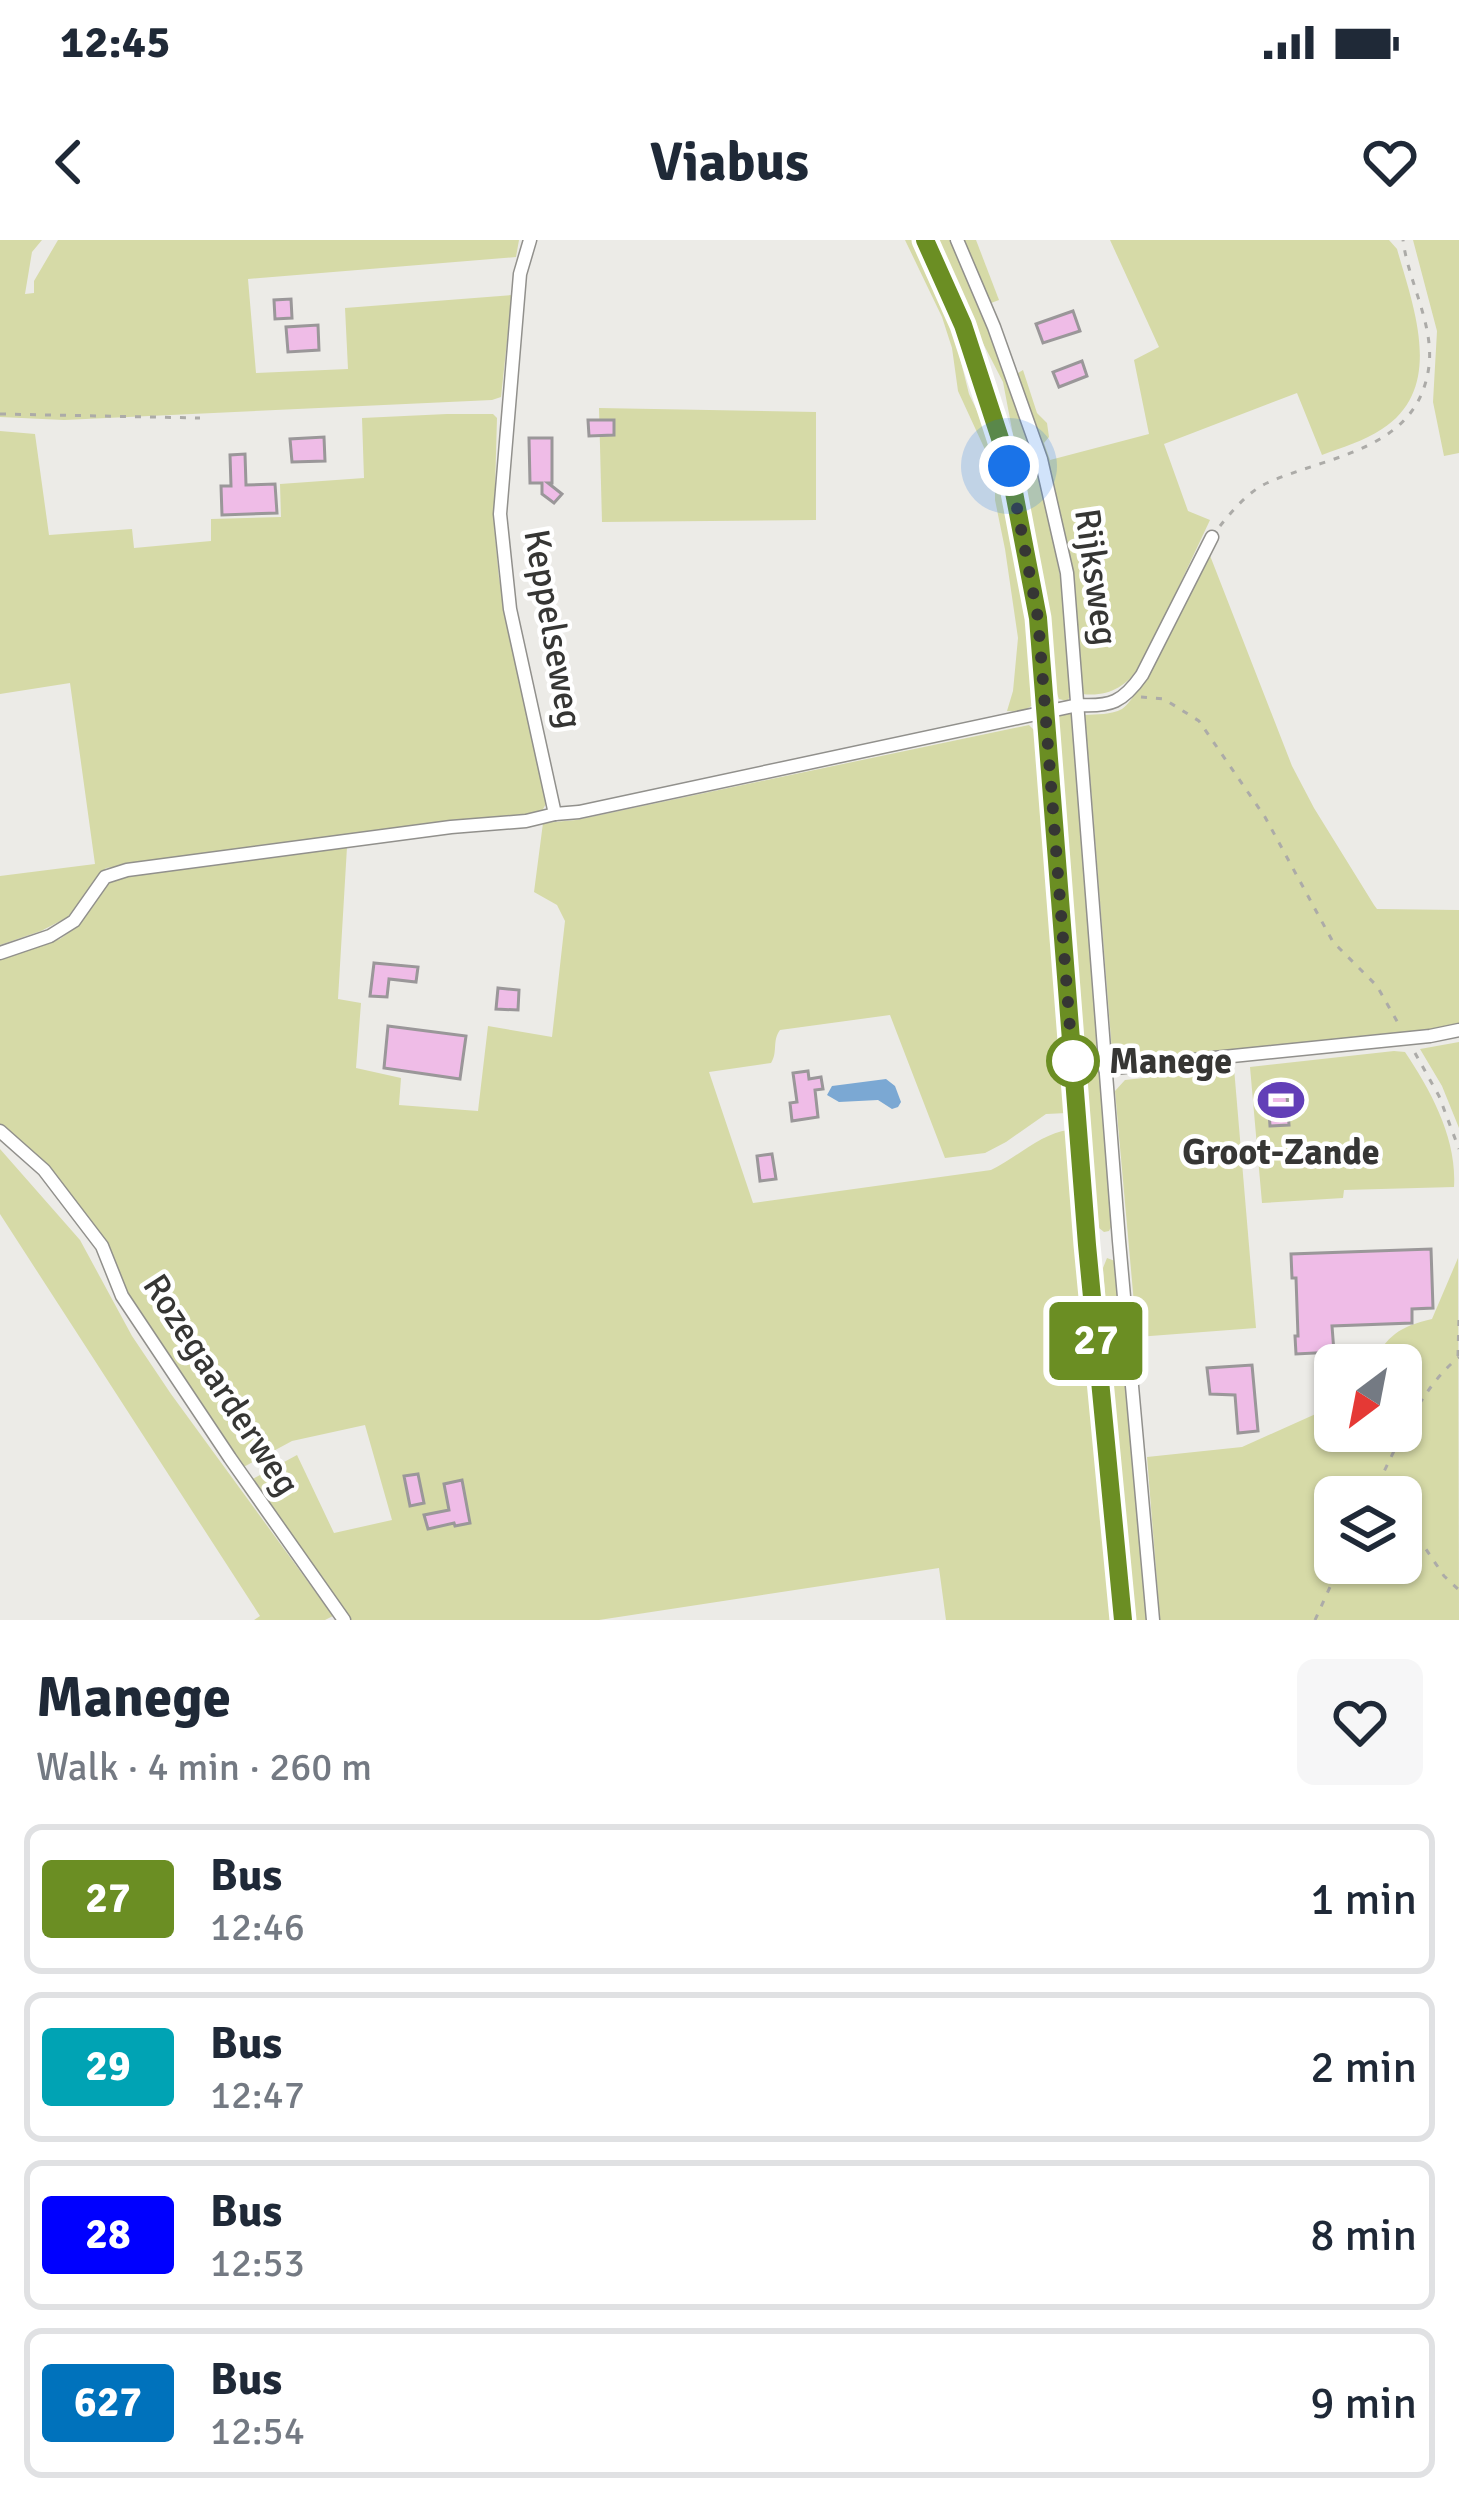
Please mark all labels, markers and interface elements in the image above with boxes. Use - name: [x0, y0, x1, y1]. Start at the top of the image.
- text: 12:45: [60, 15, 170, 70]
- icon: back: [36, 129, 102, 195]
- text: Viabus: [650, 129, 809, 196]
- icon: heart: [1357, 129, 1423, 195]
- your location: [979, 436, 1039, 496]
- street label: Rijksweg: [1064, 506, 1128, 648]
- street label: Keppelseweg: [513, 526, 593, 732]
- marker: Manege: [1048, 1036, 1098, 1086]
- place label: Manege: [1109, 1039, 1232, 1084]
- sports icon: Groot-Zande: [1256, 1075, 1306, 1125]
- place label: Groot-Zande: [1182, 1130, 1380, 1175]
- street label: Rozegaarderweg: [133, 1266, 309, 1504]
- line badge: 27: [1042, 1302, 1150, 1380]
- text: 27: [1073, 1315, 1119, 1366]
- north arrow: [1314, 1344, 1422, 1452]
- map controls: [1314, 1344, 1422, 1584]
- button: layers: [1314, 1476, 1422, 1584]
- button: heart: [1297, 1659, 1423, 1785]
- text: Manege: [36, 1662, 231, 1733]
- text: Walk · 4 min · 260 m: [36, 1743, 372, 1791]
- text: Bus: [210, 1848, 282, 1903]
- text: 1 min: [1310, 1872, 1417, 1927]
- text: 27: [85, 1873, 131, 1924]
- text: 12:46: [210, 1903, 305, 1951]
- text: Bus: [210, 2016, 282, 2071]
- text: 2 min: [1310, 2040, 1417, 2095]
- text: 29: [85, 2041, 131, 2092]
- text: 12:47: [210, 2071, 305, 2119]
- text: Bus: [210, 2184, 282, 2239]
- text: 8 min: [1310, 2208, 1417, 2263]
- text: 28: [85, 2209, 131, 2260]
- text: 12:53: [210, 2239, 305, 2287]
- text: Bus: [210, 2352, 282, 2407]
- text: 9 min: [1310, 2376, 1417, 2431]
- text: 627: [74, 2377, 142, 2428]
- text: 12:54: [210, 2407, 305, 2455]

